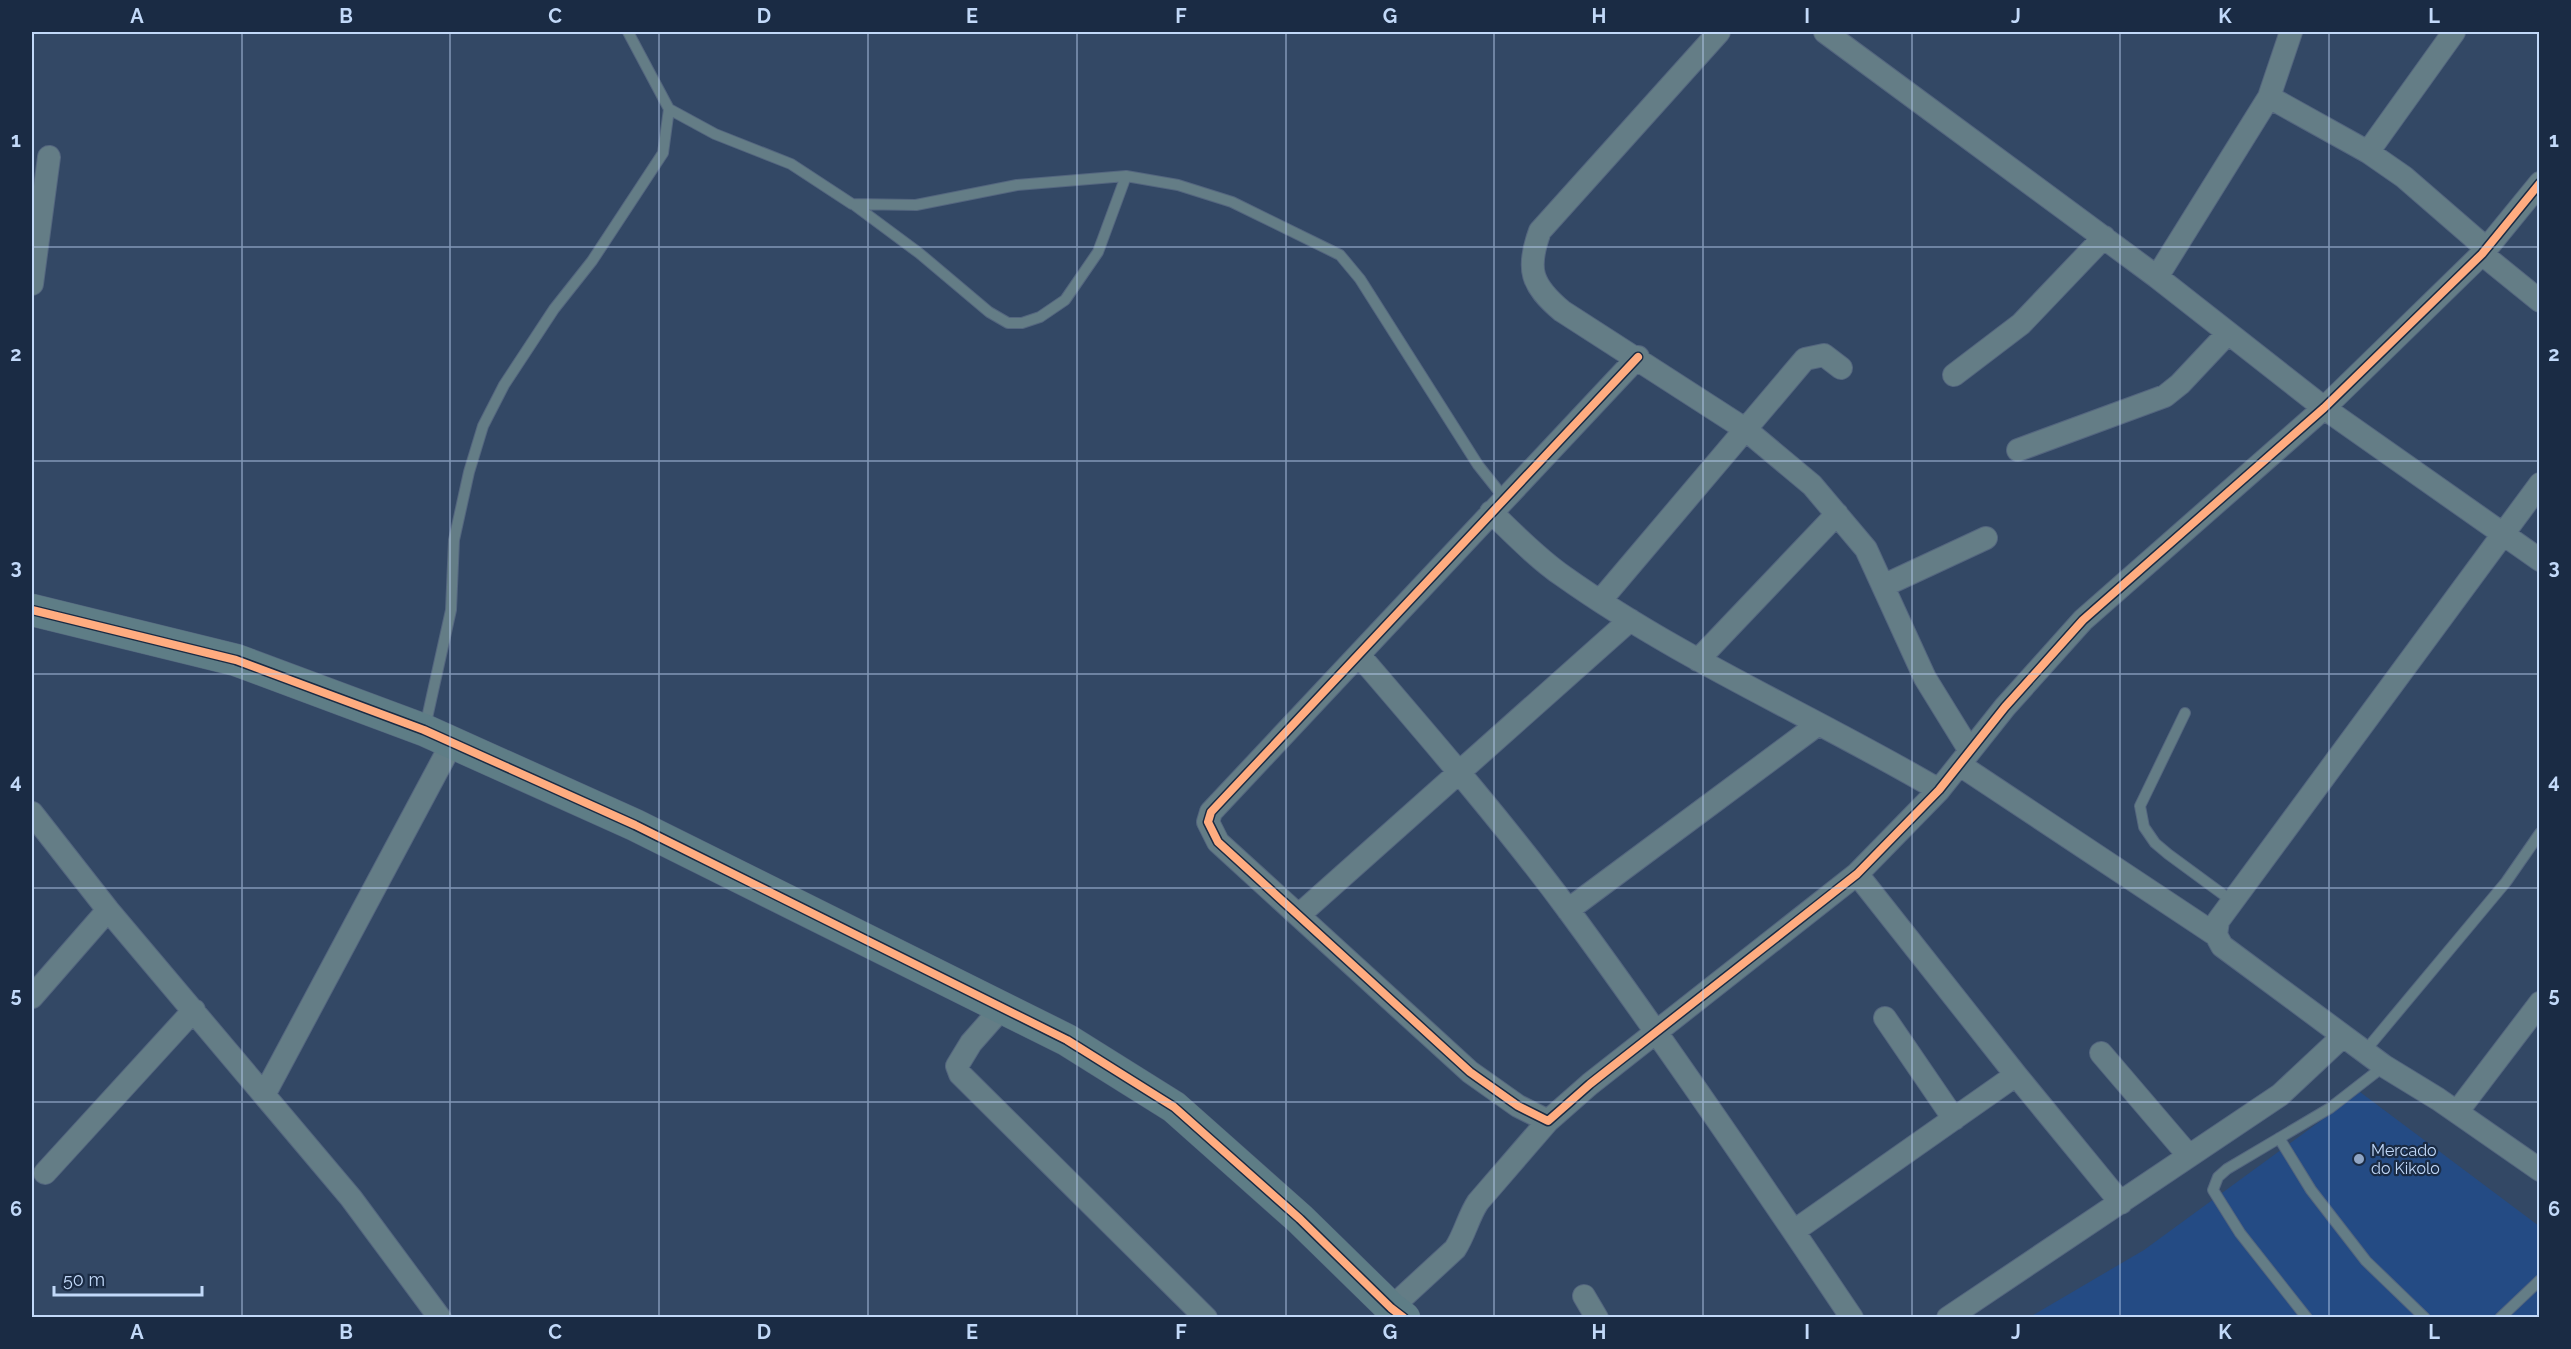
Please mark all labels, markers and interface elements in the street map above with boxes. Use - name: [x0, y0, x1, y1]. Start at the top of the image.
- text: A: [130, 4, 144, 28]
- text: B: [339, 4, 353, 28]
- text: C: [548, 4, 562, 28]
- text: D: [757, 4, 771, 28]
- text: E: [966, 4, 978, 28]
- text: F: [1175, 4, 1187, 28]
- text: G: [1383, 4, 1397, 28]
- text: H: [1592, 4, 1606, 28]
- text: I: [1804, 4, 1810, 28]
- text: J: [2011, 4, 2021, 28]
- text: K: [2218, 4, 2232, 28]
- text: L: [2428, 4, 2440, 28]
- text: 1: [11, 128, 21, 152]
- text: 1: [2549, 128, 2559, 152]
- text: 2: [10, 342, 22, 366]
- text: 2: [2548, 342, 2560, 366]
- text: 3: [10, 555, 22, 579]
- text: 3: [2548, 555, 2560, 579]
- text: 4: [10, 769, 22, 793]
- text: 4: [2548, 769, 2560, 793]
- text: 5: [10, 983, 22, 1007]
- text: 5: [2548, 983, 2560, 1007]
- place label: Mercado do Kikolo: [2371, 1141, 2440, 1178]
- marker: Mercado do Kikolo: [2352, 1152, 2366, 1166]
- text: 6: [10, 1197, 22, 1221]
- text: 6: [2548, 1197, 2560, 1221]
- scale bar: [54, 1259, 202, 1297]
- text: 50 m: [63, 1269, 105, 1290]
- text: A: [130, 1320, 144, 1344]
- text: B: [339, 1320, 353, 1344]
- text: C: [548, 1320, 562, 1344]
- text: D: [757, 1320, 771, 1344]
- text: E: [966, 1320, 978, 1344]
- text: F: [1175, 1320, 1187, 1344]
- text: G: [1383, 1320, 1397, 1344]
- text: H: [1592, 1320, 1606, 1344]
- text: I: [1804, 1320, 1810, 1344]
- text: J: [2011, 1320, 2021, 1344]
- text: K: [2218, 1320, 2232, 1344]
- text: L: [2428, 1320, 2440, 1344]

